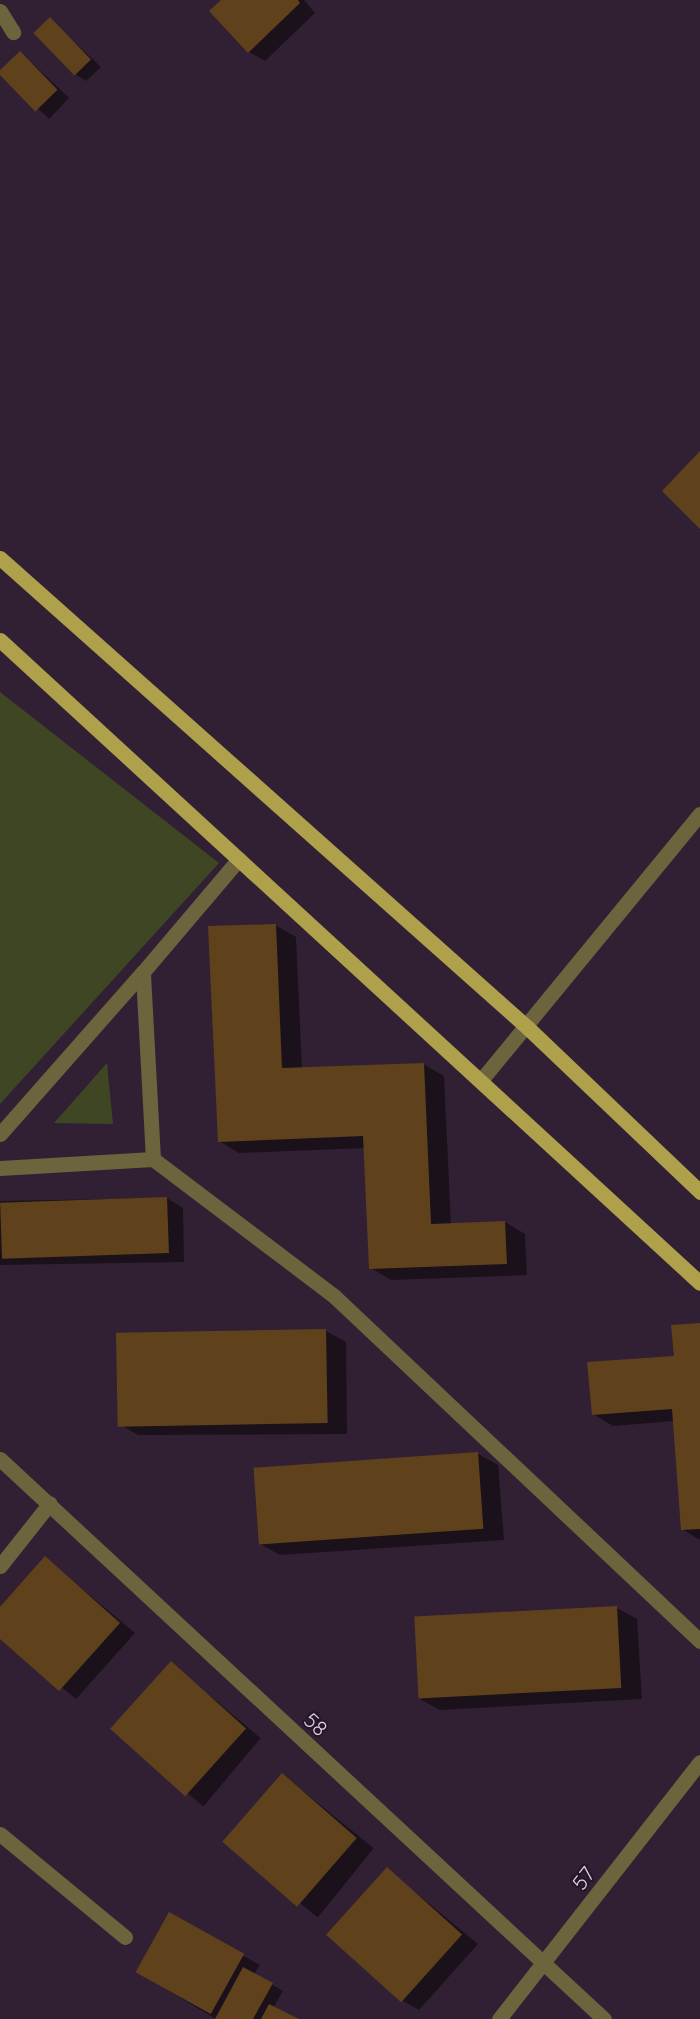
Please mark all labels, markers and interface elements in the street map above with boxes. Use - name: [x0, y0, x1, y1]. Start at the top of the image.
- street label: 58: [299, 1707, 333, 1741]
- street label: 57: [566, 1861, 600, 1895]

